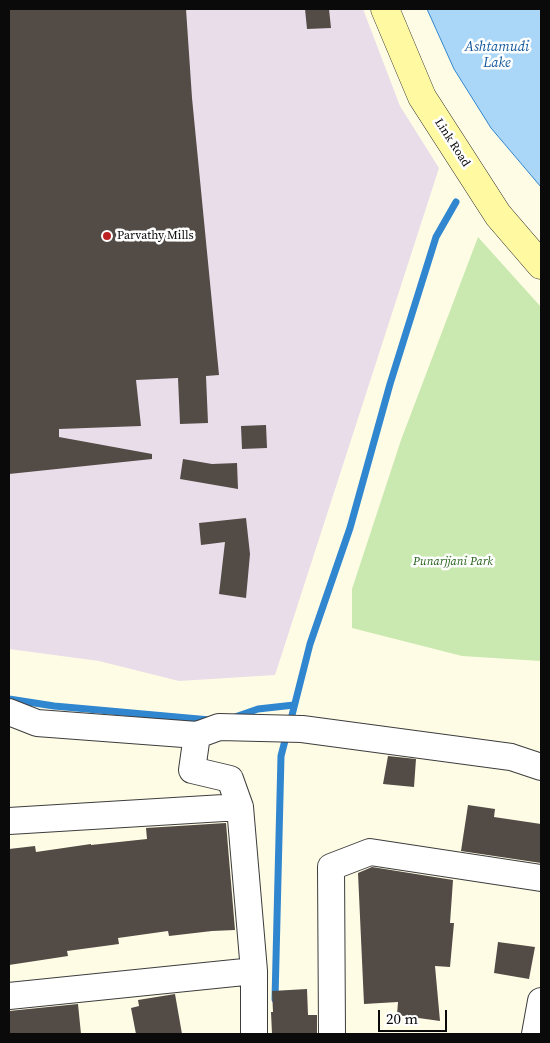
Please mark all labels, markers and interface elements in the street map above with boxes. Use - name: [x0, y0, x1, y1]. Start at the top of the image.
- water label: Ashtamudi Lake: [465, 39, 529, 72]
- street label: Link Road: [431, 116, 473, 170]
- place label: Parvathy Mills: [117, 229, 194, 243]
- marker: Parvathy Mills: [101, 230, 113, 242]
- park label: Punarjjani Park: [413, 555, 493, 569]
- scale bar: [380, 1000, 449, 1032]
- text: 20 m: [386, 1008, 418, 1029]

